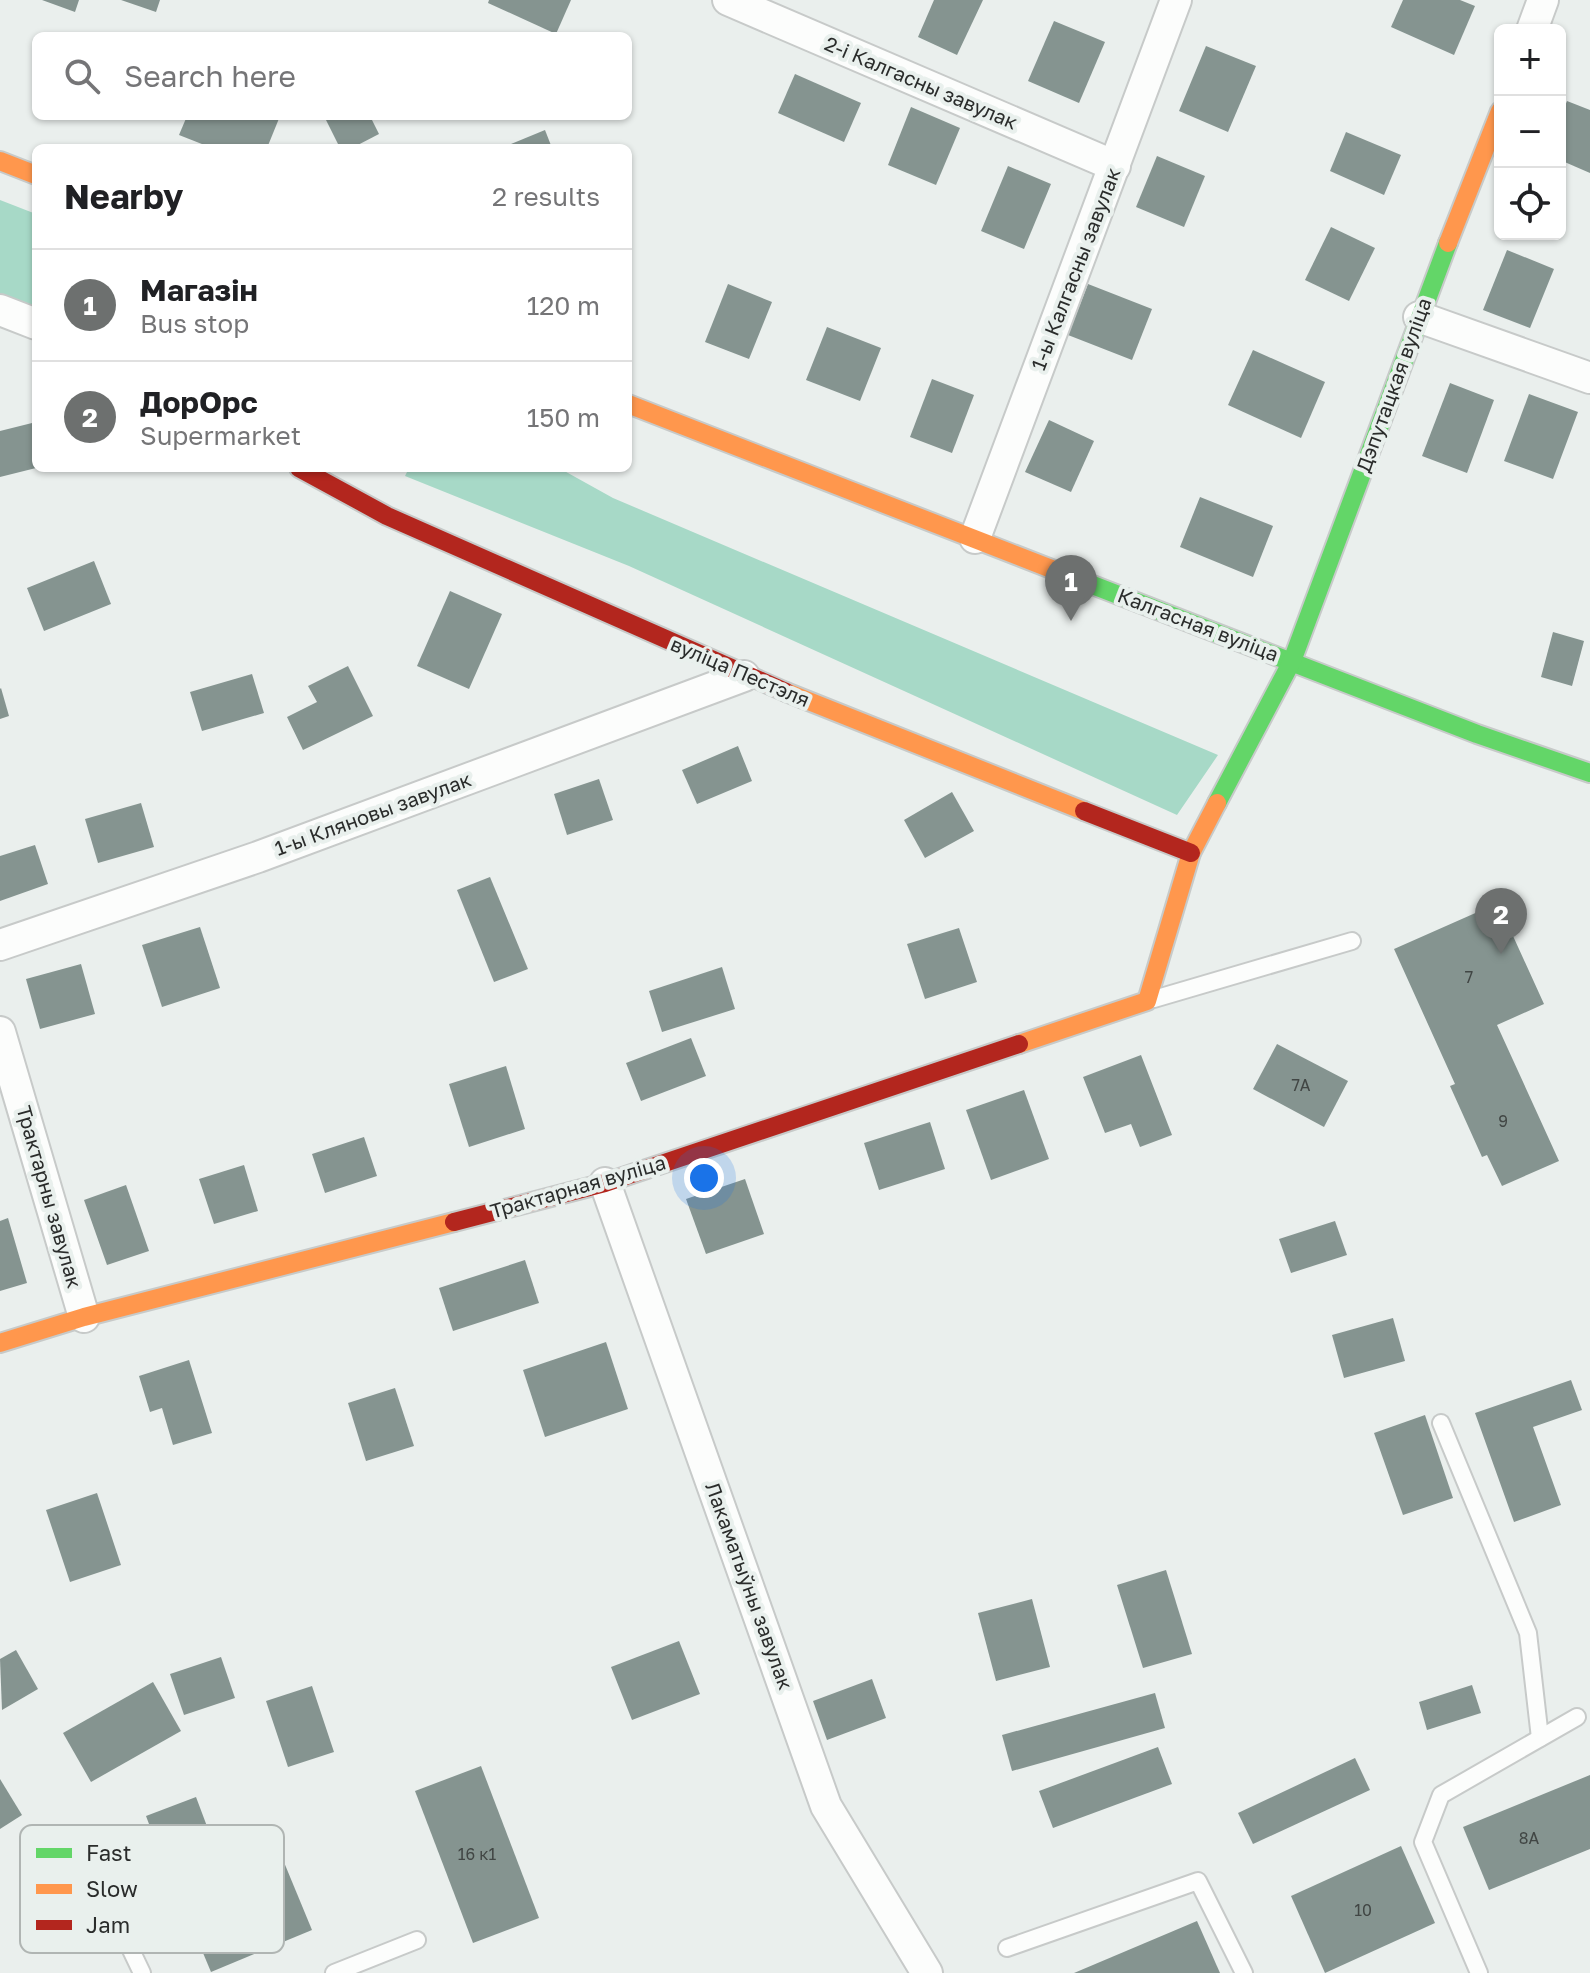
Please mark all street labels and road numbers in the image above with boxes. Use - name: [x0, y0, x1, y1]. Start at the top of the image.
- street label: 2-і Калгасны завулак: [821, 31, 1021, 134]
- street label: 1-ы Калгасны завулак: [1025, 164, 1125, 373]
- street label: Дэпутацкая вуліца: [1350, 294, 1436, 475]
- street label: Калгасная вуліца: [1115, 582, 1282, 666]
- street label: вуліца Пестэля: [667, 631, 813, 711]
- street label: 1-ы Кляновы завулак: [271, 766, 474, 860]
- street label: Трактарны завулак: [12, 1103, 87, 1291]
- street label: Трактарная вуліца: [487, 1150, 668, 1223]
- street label: Лакаматыўны завулак: [701, 1479, 799, 1693]

